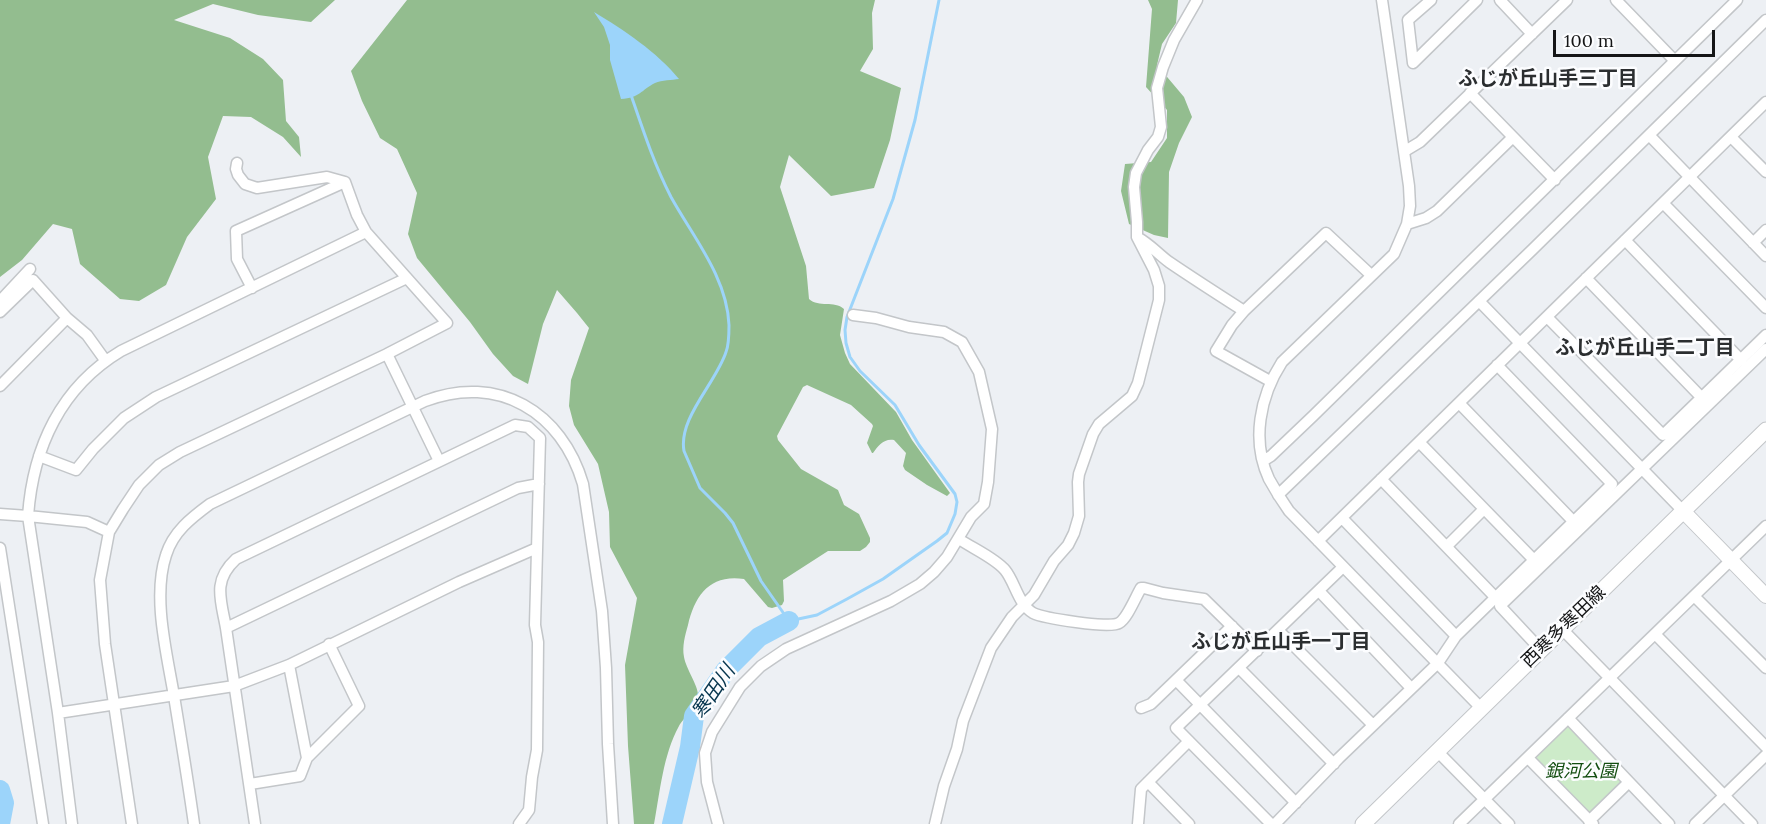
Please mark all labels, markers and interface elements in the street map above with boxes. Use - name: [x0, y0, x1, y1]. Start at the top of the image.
- scale bar: [1556, 18, 1718, 56]
- text: 100 m: [1564, 29, 1614, 52]
- district label: ふじが丘山手三丁目: [1458, 67, 1638, 91]
- district label: ふじが丘山手二丁目: [1555, 336, 1735, 360]
- street label: 西寒多寒田線: [1518, 582, 1610, 672]
- district label: ふじが丘山手一丁目: [1191, 630, 1371, 654]
- water label: 寒田川: [687, 660, 741, 724]
- park label: 銀河公園: [1545, 761, 1617, 783]

